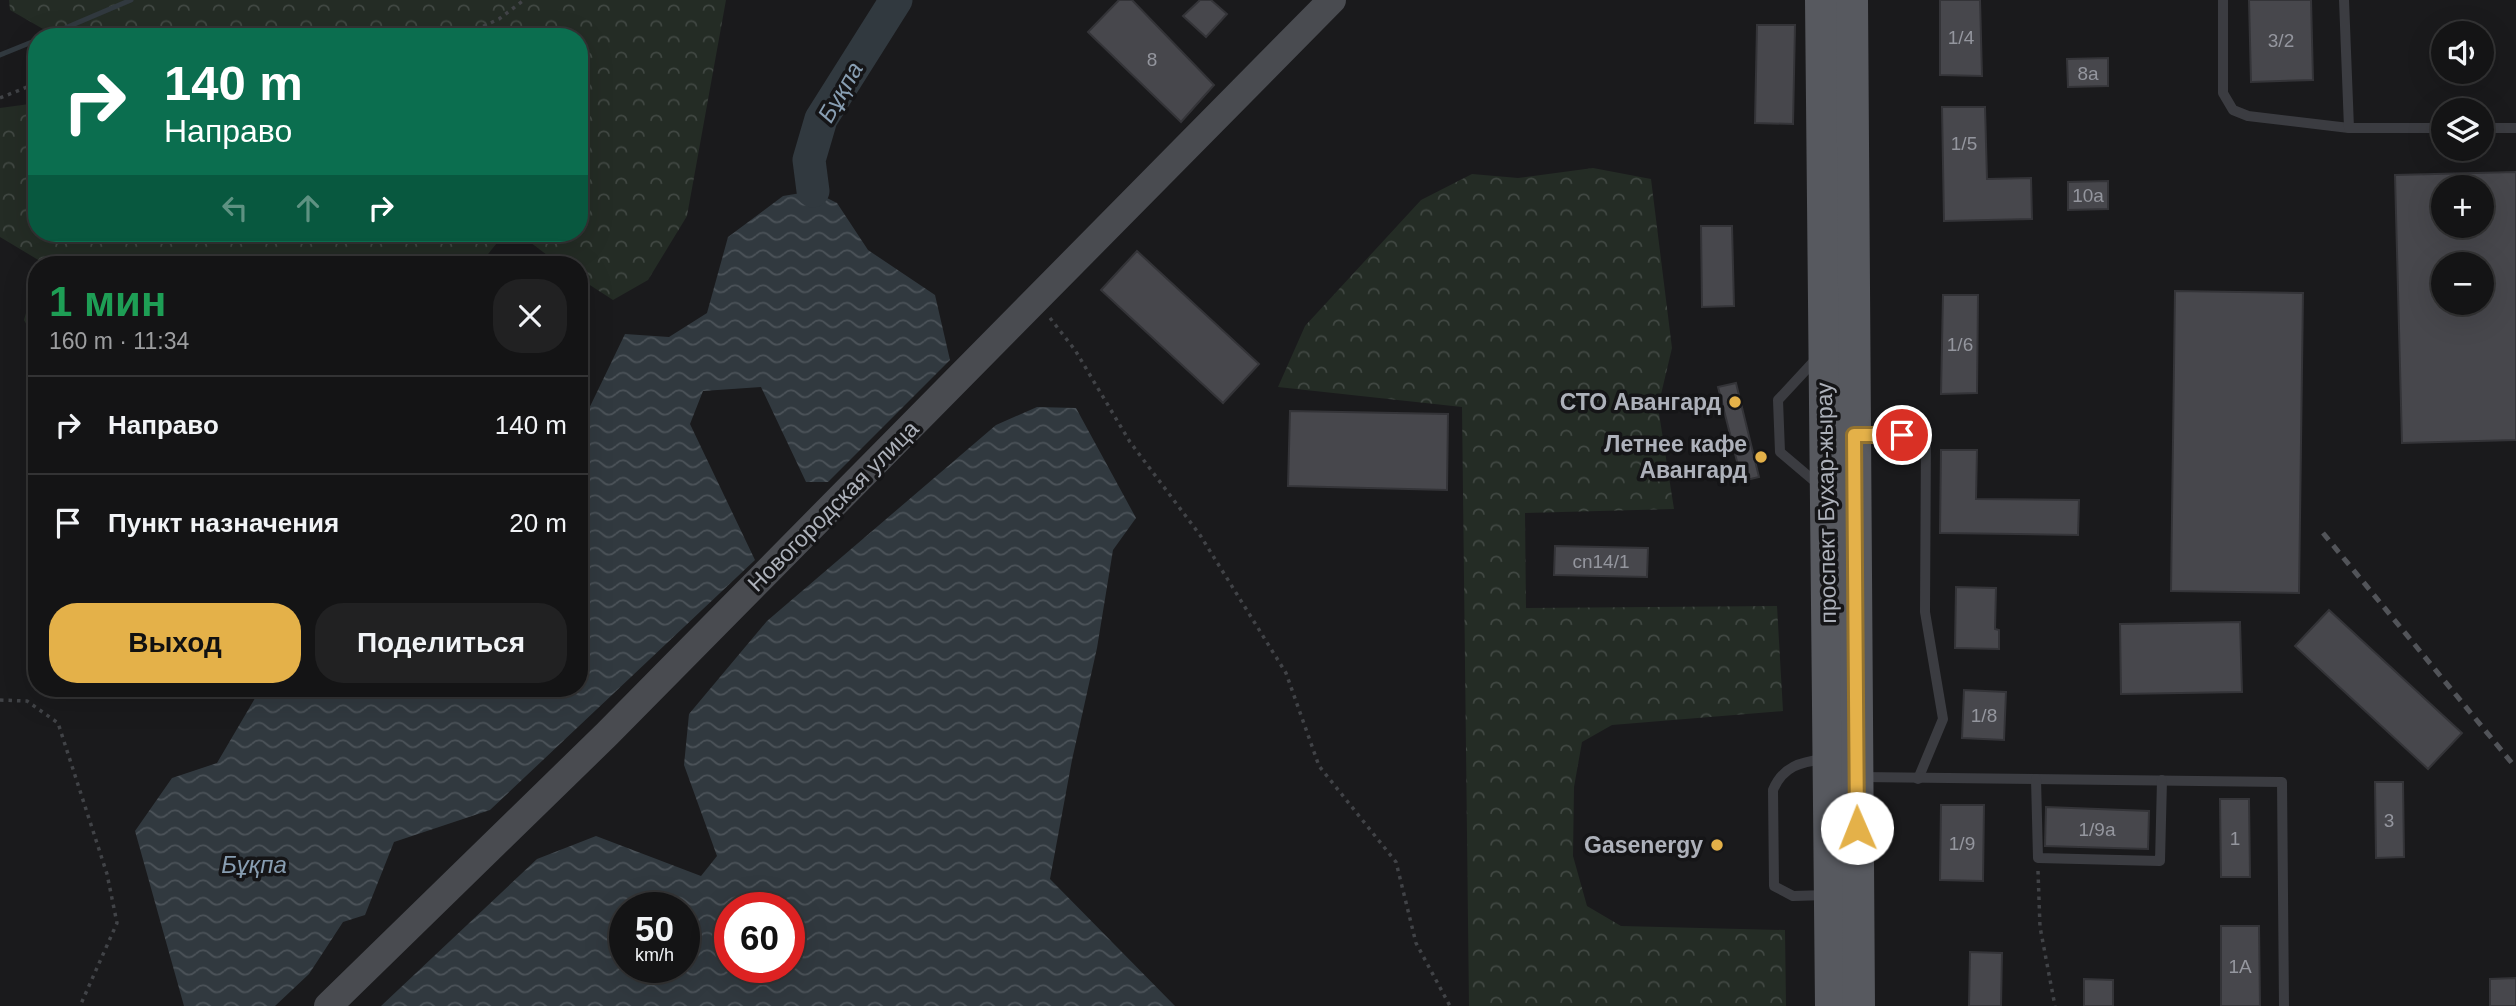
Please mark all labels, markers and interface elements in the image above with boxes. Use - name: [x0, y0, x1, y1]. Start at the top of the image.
- map controls: [2431, 21, 2494, 315]
- button: sound: [2431, 21, 2494, 84]
- house number: 1/4: [1948, 27, 1975, 48]
- house number: 3/2: [2268, 30, 2294, 51]
- house number: 8: [1147, 49, 1157, 70]
- icon: right: [49, 56, 140, 147]
- text: 140 m: [164, 56, 303, 110]
- water label: Бұқпа: [812, 57, 868, 127]
- house number: 8а: [2077, 63, 2099, 84]
- button: layers: [2431, 98, 2494, 161]
- text: Направо: [164, 113, 292, 149]
- house number: 1/5: [1951, 133, 1977, 154]
- button: +: [2431, 175, 2494, 238]
- house number: 10а: [2072, 185, 2104, 206]
- icon: left: [216, 189, 254, 227]
- icon: ahead: [289, 189, 327, 227]
- icon: right: [362, 189, 400, 227]
- button: −: [2431, 252, 2494, 315]
- text: 1 мин: [49, 278, 166, 325]
- button: close: [493, 279, 567, 353]
- text: 160 m · 11:34: [49, 328, 189, 354]
- house number: 1/6: [1947, 334, 1973, 355]
- street label: проспект Бухар-жырау: [1811, 382, 1841, 624]
- place label: СТО Авангард: [1560, 389, 1721, 415]
- marker: СТО Авангард: [1727, 394, 1743, 410]
- pin: [1872, 405, 1932, 465]
- icon: right: [49, 406, 87, 444]
- text: Направо: [108, 410, 219, 440]
- text: 140 m: [495, 410, 567, 440]
- street label: Новогородская улица: [742, 415, 924, 597]
- icon: arrive: [1883, 416, 1921, 454]
- place label: Летнее кафе Авангард: [1604, 431, 1747, 483]
- marker: Летнее кафе Авангард: [1753, 449, 1769, 465]
- icon: arrive: [49, 504, 87, 542]
- text: Пункт назначения: [108, 508, 339, 538]
- text: 20 m: [509, 508, 567, 538]
- house number: cn14/1: [1572, 551, 1630, 572]
- button: Выход: [49, 603, 301, 683]
- button: Поделиться: [315, 603, 567, 683]
- house number: 1/8: [1971, 705, 1997, 726]
- position arrow: [1820, 791, 1894, 865]
- house number: 3: [2384, 810, 2394, 831]
- house number: 1/9а: [2079, 819, 2116, 840]
- house number: 1: [2230, 828, 2240, 849]
- place label: Gasenergy: [1584, 832, 1703, 858]
- house number: 1/9: [1949, 833, 1975, 854]
- marker: Gasenergy: [1709, 837, 1725, 853]
- water label: Бұқпа: [221, 851, 287, 878]
- speed limit sign: 60: [714, 892, 805, 983]
- text: 50: [635, 909, 674, 948]
- text: km/h: [635, 945, 674, 965]
- house number: 1А: [2228, 956, 2252, 977]

